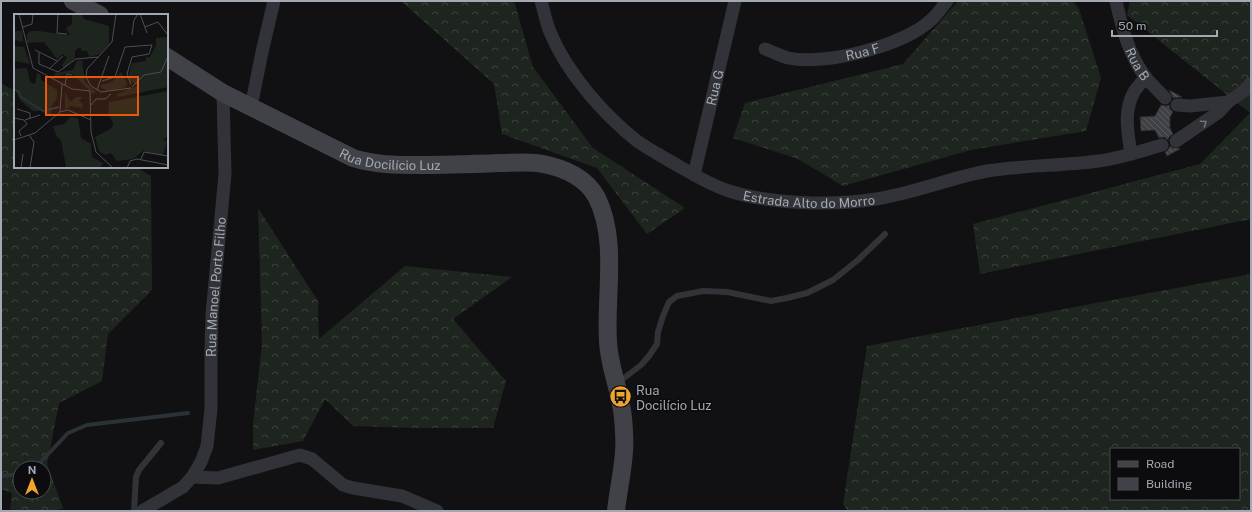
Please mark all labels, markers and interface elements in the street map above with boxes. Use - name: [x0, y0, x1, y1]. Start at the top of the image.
- scale bar: [1112, 12, 1217, 38]
- inset map: [14, 14, 168, 168]
- text: 50 m: [1118, 19, 1146, 33]
- street label: Rua F: [844, 40, 882, 63]
- street label: Rua B: [1123, 45, 1153, 83]
- street label: Rua G: [703, 68, 726, 107]
- one-way arrow: [1199, 121, 1206, 128]
- street label: Rua Docilício Luz: [337, 145, 441, 173]
- street label: Estrada Alto do Morro: [742, 188, 876, 210]
- street label: Rua Manoel Porto Filho: [204, 216, 228, 357]
- place label: Rua Docilício Luz: [636, 383, 712, 413]
- bus stop icon: Rua Docilício Luz: [607, 384, 633, 410]
- legend: [1110, 448, 1240, 500]
- text: Road: [1146, 457, 1174, 471]
- north arrow: [12, 460, 52, 500]
- text: N: [28, 464, 36, 476]
- text: Building: [1146, 477, 1192, 491]

